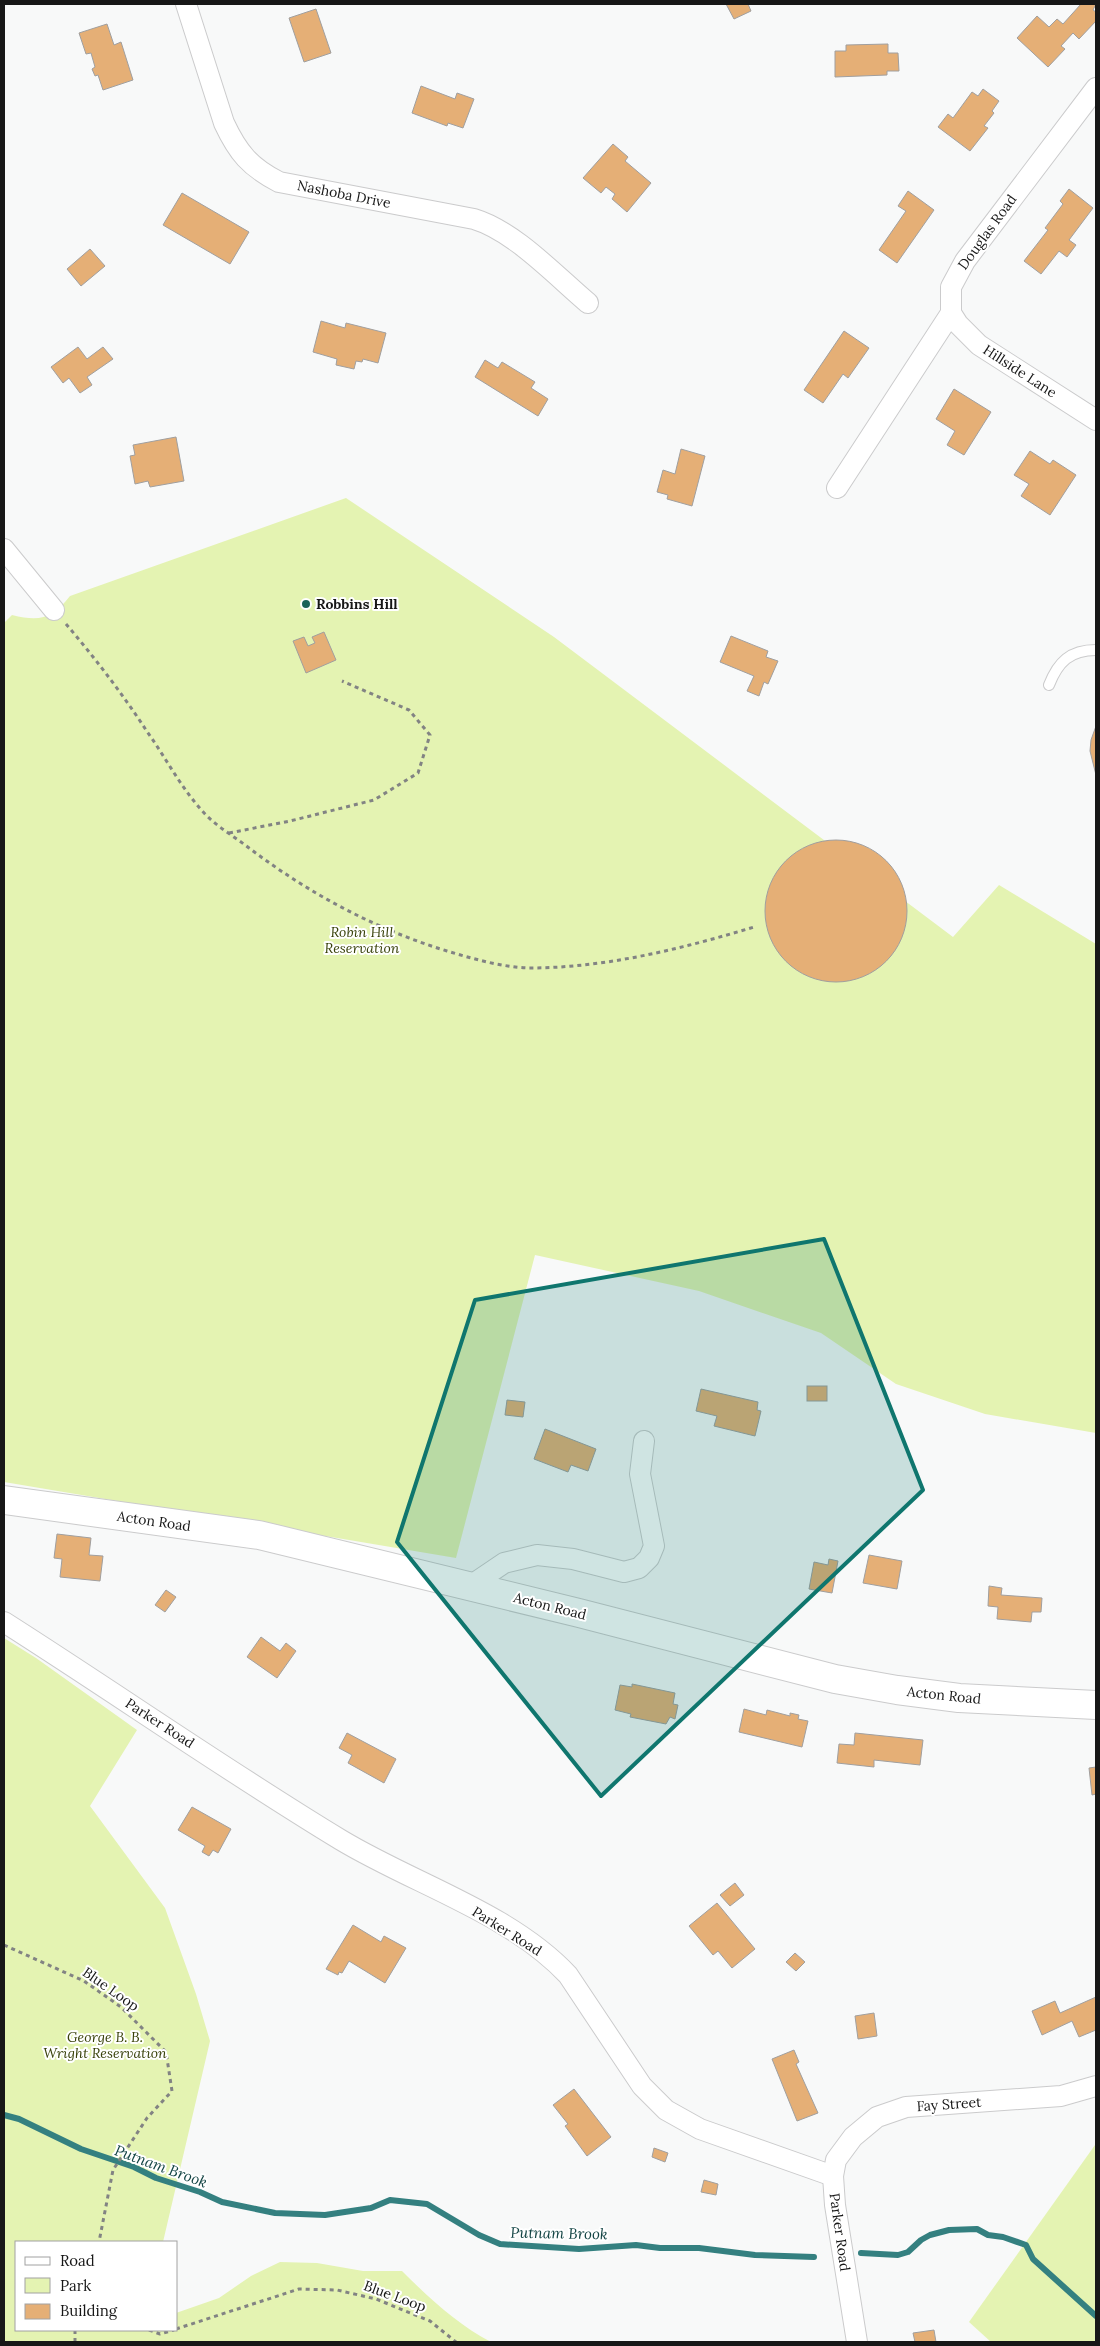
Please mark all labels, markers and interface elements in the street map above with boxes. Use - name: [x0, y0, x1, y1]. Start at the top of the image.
- street label: Nashoba Drive: [296, 176, 393, 212]
- street label: Douglas Road: [954, 191, 1020, 273]
- street label: Hillside Lane: [980, 341, 1061, 402]
- place label: Robbins Hill: [316, 595, 398, 613]
- marker: Robbins Hill: [300, 598, 312, 610]
- park label: Robin Hill Reservation: [325, 923, 400, 957]
- street label: Acton Road: [115, 1507, 192, 1535]
- street label: Acton Road: [511, 1588, 588, 1624]
- street label: Acton Road: [905, 1682, 982, 1708]
- street label: Parker Road: [122, 1694, 198, 1752]
- street label: Parker Road: [469, 1902, 545, 1960]
- street label: Blue Loop: [79, 1963, 143, 2015]
- park label: George B. B. Wright Reservation: [43, 2028, 167, 2062]
- street label: Fay Street: [916, 2093, 983, 2115]
- water label: Putnam Brook: [112, 2140, 210, 2192]
- street label: Parker Road: [826, 2192, 854, 2272]
- water label: Putnam Brook: [510, 2223, 608, 2243]
- legend: [15, 2241, 178, 2331]
- text: Road: [60, 2251, 95, 2270]
- text: Park: [60, 2276, 91, 2295]
- street label: Blue Loop: [361, 2276, 429, 2316]
- text: Building: [60, 2301, 118, 2320]

